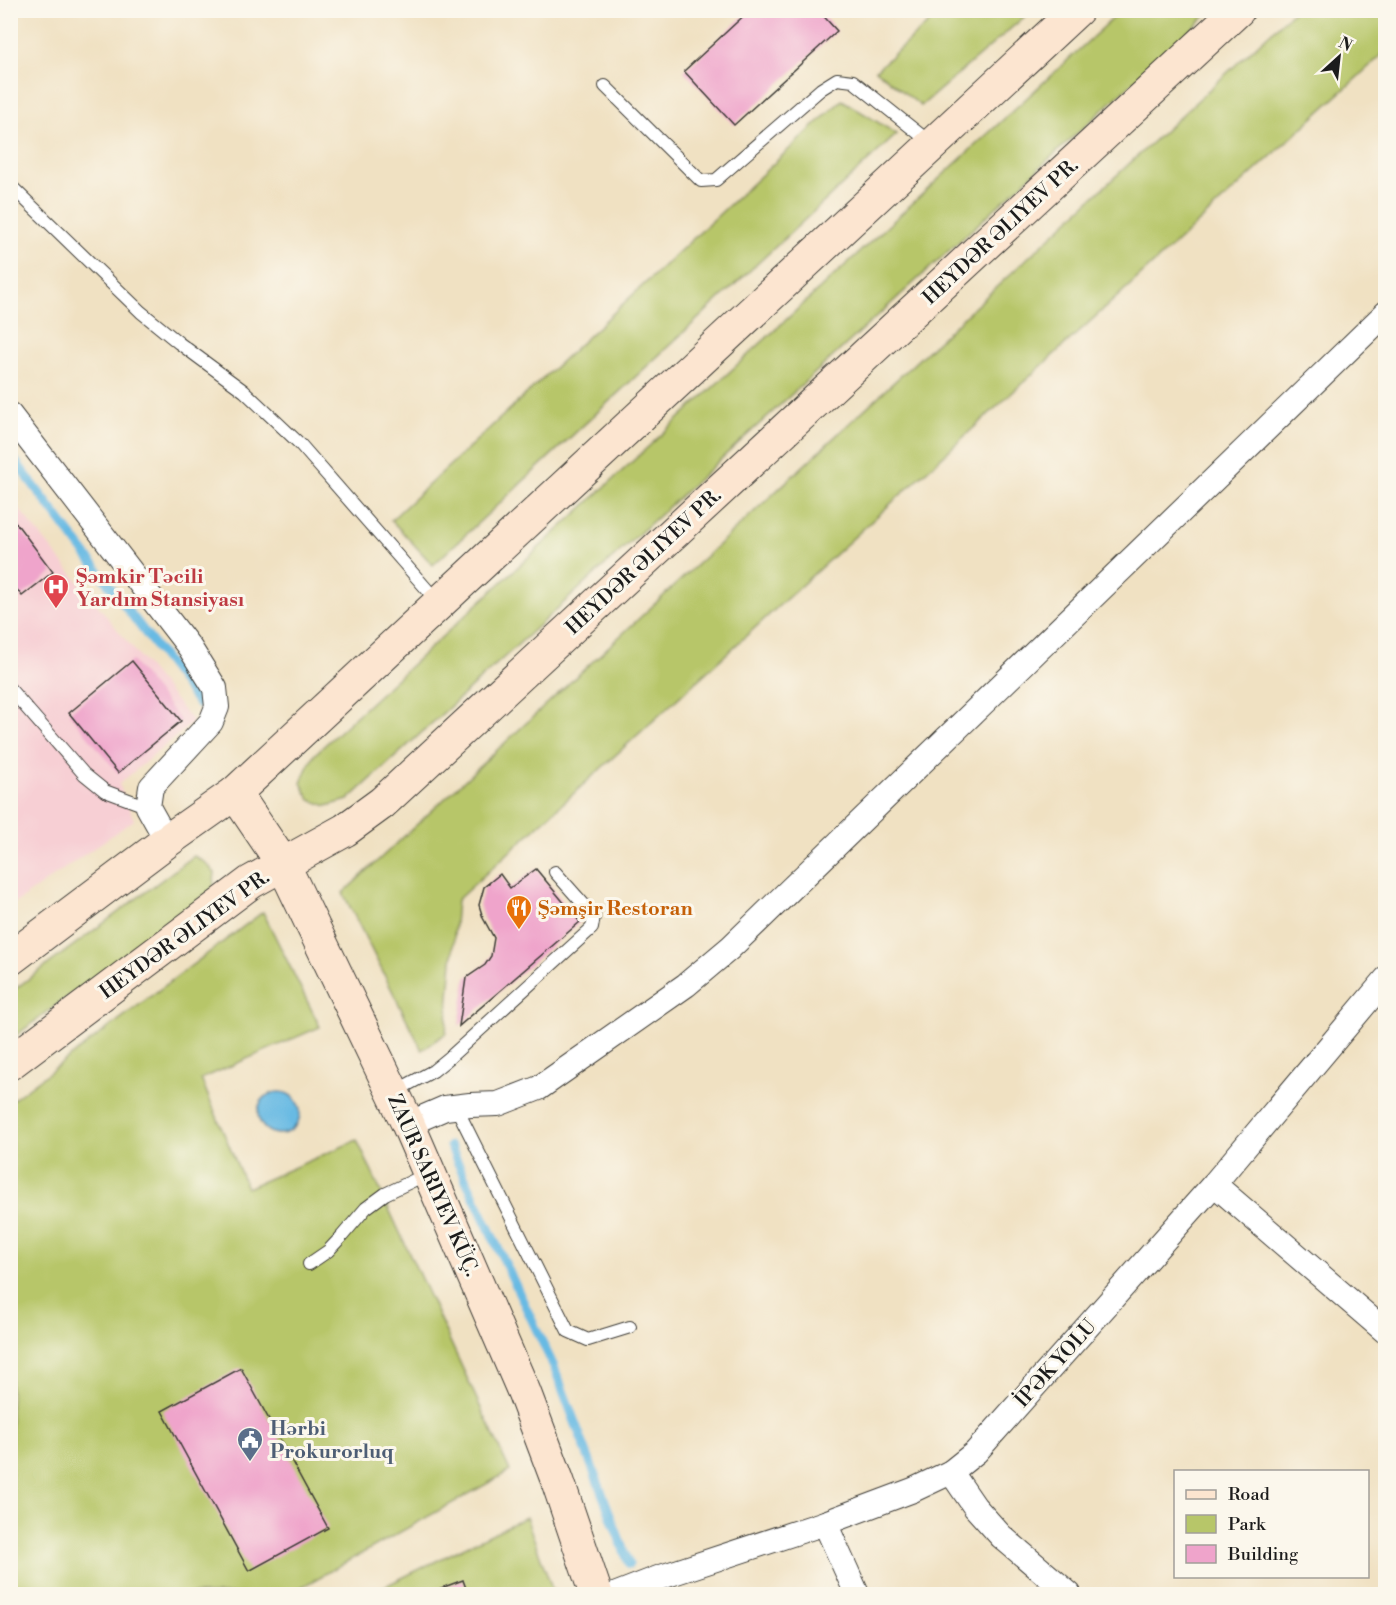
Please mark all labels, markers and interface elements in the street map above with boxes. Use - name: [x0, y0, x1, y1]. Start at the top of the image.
- north arrow: [1309, 27, 1369, 87]
- text: N: [1335, 33, 1356, 56]
- street label: HEYDƏR ƏLIYEV PR.: [918, 153, 1084, 311]
- street label: HEYDƏR ƏLIYEV PR.: [561, 483, 727, 641]
- place label: Şəmkir Təcili Yardım Stansiyası: [76, 565, 245, 613]
- hospital icon: Şəmkir Təcili Yardım Stansiyası: [41, 572, 71, 610]
- street label: HEYDƏR ƏLIYEV PR.: [95, 865, 275, 1005]
- restaurant icon: Şəmşir Restoran: [504, 893, 534, 931]
- place label: Şəmşir Restoran: [538, 897, 693, 922]
- street label: ZAUR SARIYEV KÜÇ.: [381, 1090, 485, 1280]
- street label: İPƏK YOLU: [1009, 1314, 1102, 1413]
- place label: Hərbi Prokurorluq: [270, 1417, 394, 1465]
- public building icon: Hərbi Prokurorluq: [235, 1425, 265, 1463]
- legend: [1174, 1470, 1369, 1578]
- text: Road: [1228, 1483, 1271, 1506]
- text: Park: [1228, 1513, 1267, 1536]
- text: Building: [1227, 1543, 1299, 1566]

